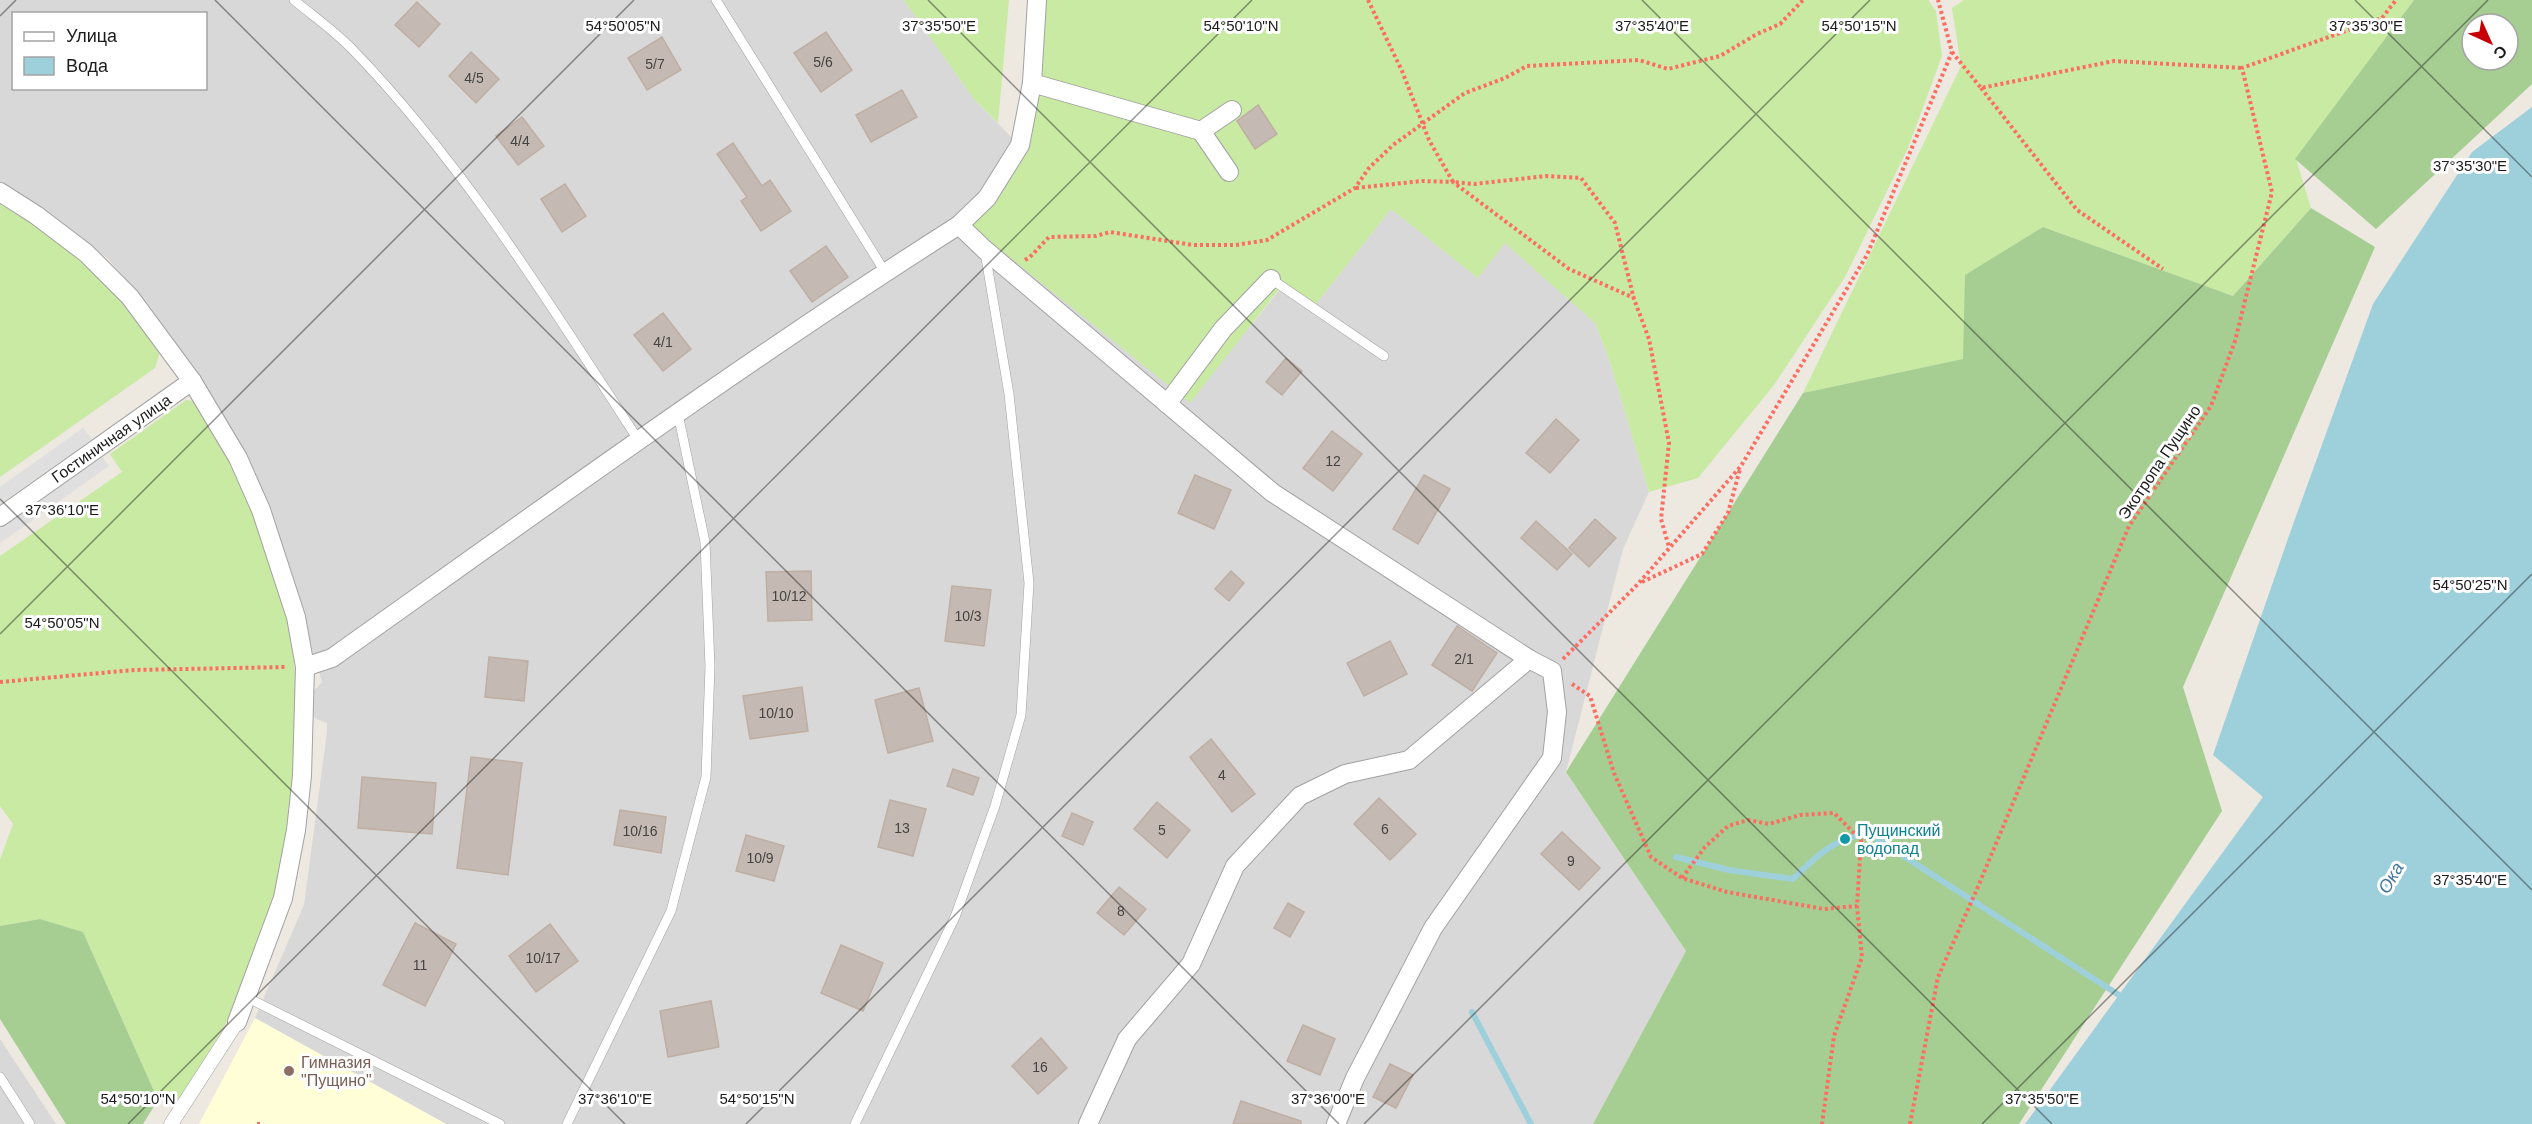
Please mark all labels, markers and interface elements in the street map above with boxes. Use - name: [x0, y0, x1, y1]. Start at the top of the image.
- legend: [12, 12, 207, 90]
- north arrow: [2460, 12, 2520, 72]
- text: 54°50'05"N: [585, 17, 661, 34]
- text: 37°35'50"E: [902, 17, 976, 34]
- text: 54°50'10"N: [1203, 17, 1279, 34]
- text: 37°35'40"E: [1615, 17, 1689, 34]
- text: 54°50'15"N: [1821, 17, 1897, 34]
- text: 37°35'30"E: [2329, 17, 2403, 34]
- text: Улица: [66, 26, 118, 46]
- text: С: [2490, 42, 2510, 63]
- house number: 5/6: [813, 54, 833, 70]
- text: Вода: [66, 56, 109, 76]
- house number: 5/7: [645, 56, 665, 72]
- house number: 4/5: [464, 70, 484, 86]
- house number: 4/4: [510, 133, 530, 149]
- text: 37°35'30"E: [2433, 157, 2507, 174]
- house number: 4/1: [653, 334, 673, 350]
- street label: Гостиничная улица: [48, 391, 174, 486]
- street label: Экотропа Пущино: [2115, 402, 2204, 522]
- house number: 12: [1325, 453, 1341, 469]
- text: 37°36'10"E: [25, 501, 99, 518]
- text: 54°50'25"N: [2432, 576, 2508, 593]
- house number: 10/12: [771, 588, 807, 604]
- house number: 10/3: [954, 608, 982, 624]
- text: 54°50'05"N: [24, 614, 100, 631]
- house number: 2/1: [1454, 651, 1474, 667]
- house number: 10/10: [758, 705, 794, 721]
- house number: 4: [1218, 767, 1226, 783]
- house number: 13: [894, 820, 910, 836]
- house number: 6: [1381, 821, 1389, 837]
- house number: 5: [1158, 822, 1166, 838]
- place label: Пущинский водопад: [1857, 822, 1940, 857]
- house number: 10/16: [622, 823, 658, 839]
- marker: Пущинский водопад: [1838, 832, 1852, 846]
- house number: 10/9: [746, 850, 774, 866]
- house number: 9: [1567, 853, 1575, 869]
- water label: Ока: [2374, 859, 2408, 897]
- text: 37°35'40"E: [2433, 871, 2507, 888]
- house number: 8: [1117, 903, 1125, 919]
- house number: 10/17: [525, 950, 561, 966]
- house number: 11: [413, 957, 427, 973]
- place label: Гимназия "Пущино": [301, 1054, 372, 1089]
- house number: 16: [1032, 1059, 1048, 1075]
- marker: Гимназия "Пущино": [282, 1064, 296, 1078]
- text: 54°50'10"N: [100, 1090, 176, 1107]
- text: 37°36'10"E: [578, 1090, 652, 1107]
- text: 54°50'15"N: [719, 1090, 795, 1107]
- text: 37°36'00"E: [1291, 1090, 1365, 1107]
- text: 37°35'50"E: [2005, 1090, 2079, 1107]

